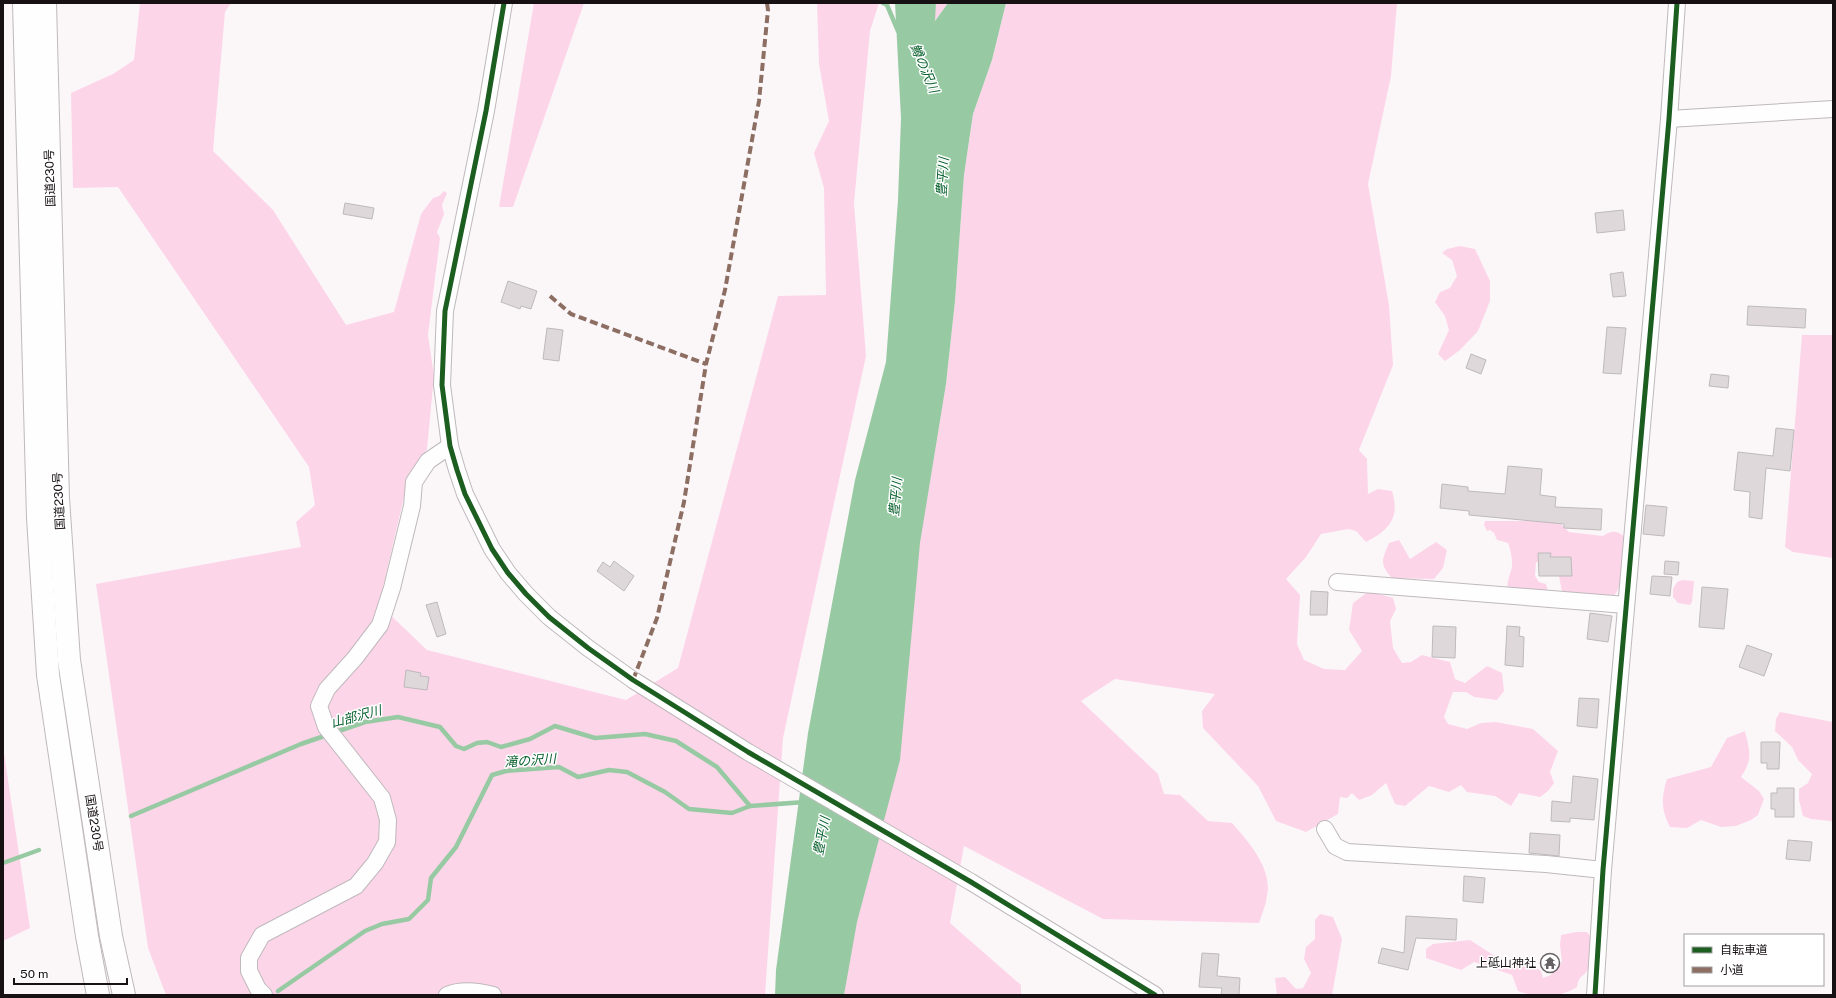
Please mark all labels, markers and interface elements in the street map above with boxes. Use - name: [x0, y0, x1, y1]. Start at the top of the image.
- water label: 鱒の沢川: [907, 41, 942, 97]
- street label: 国道230号: [42, 149, 58, 207]
- water label: 豊平川: [934, 155, 951, 197]
- street label: 国道230号: [50, 472, 68, 530]
- water label: 豊平川: [886, 475, 905, 517]
- water label: 山部沢川: [329, 702, 385, 730]
- water label: 滝の沢川: [504, 751, 558, 770]
- street label: 国道230号: [83, 793, 105, 853]
- water label: 豊平川: [810, 814, 833, 857]
- legend: [1684, 934, 1824, 986]
- text: 自転車道: [1720, 943, 1768, 957]
- temple icon: 上砥山神社: [1539, 952, 1561, 974]
- place label: 上砥山神社: [1476, 956, 1536, 970]
- scale bar: [14, 960, 127, 986]
- text: 小道: [1720, 963, 1744, 977]
- text: 50 m: [20, 967, 48, 981]

